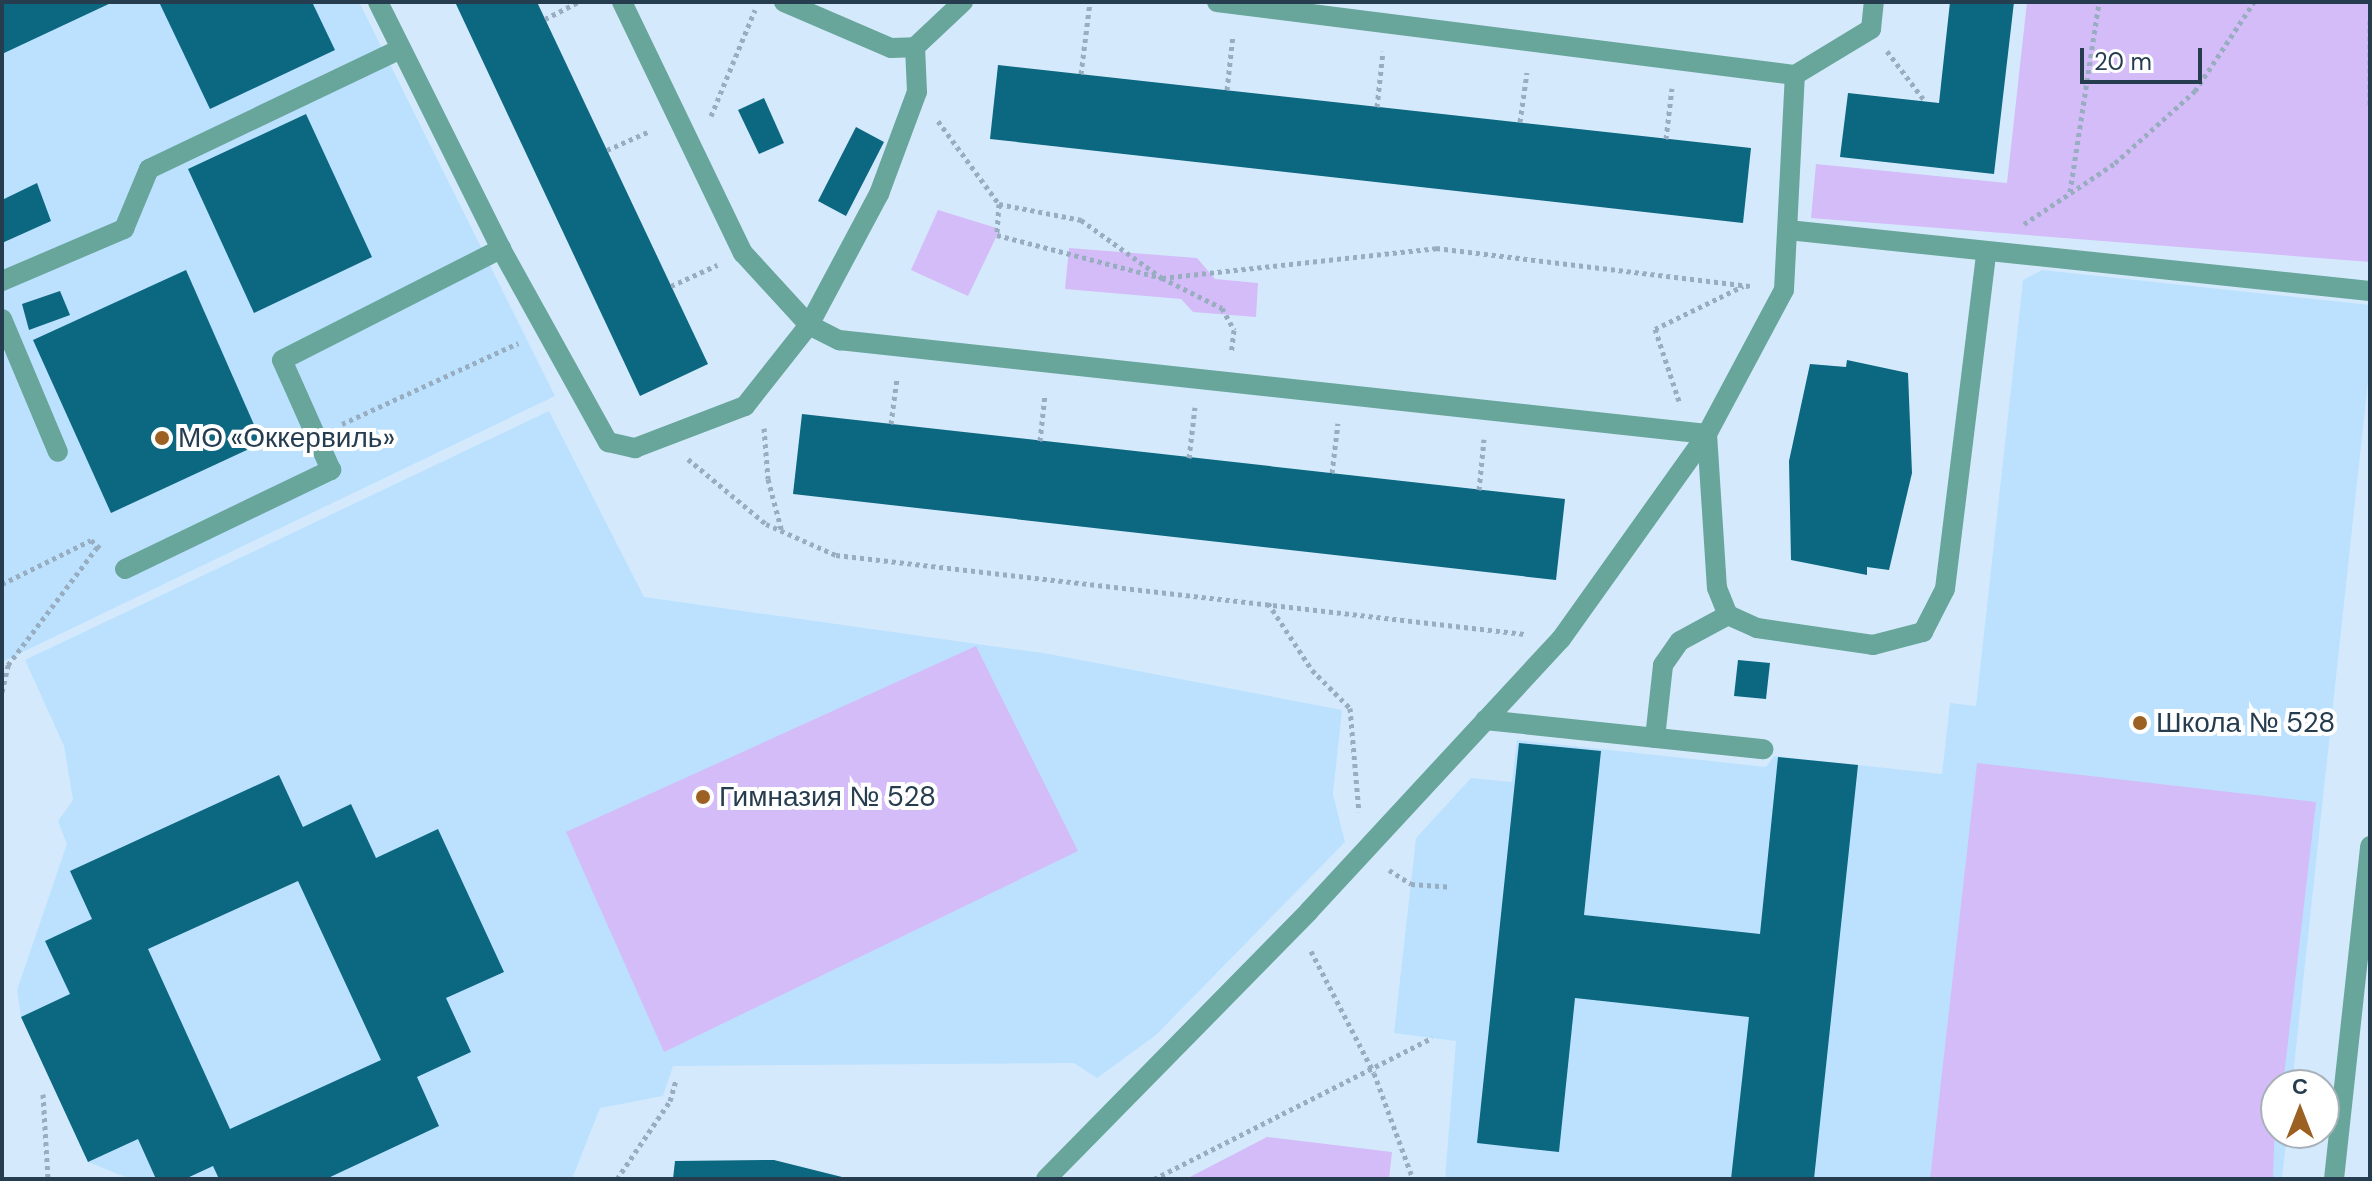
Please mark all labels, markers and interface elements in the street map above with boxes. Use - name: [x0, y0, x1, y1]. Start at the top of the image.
- scale bar: [2084, 32, 2206, 82]
- text: 20 m: [2094, 46, 2152, 77]
- place label: МО «Оккервиль»: [178, 421, 395, 455]
- marker: МО «Оккервиль»: [153, 429, 171, 447]
- place label: Школа № 528: [2156, 706, 2335, 740]
- marker: Школа № 528: [2131, 714, 2149, 732]
- place label: Гимназия № 528: [719, 780, 936, 814]
- marker: Гимназия № 528: [694, 788, 712, 806]
- north arrow: [2260, 1069, 2340, 1149]
- text: С: [2292, 1072, 2308, 1101]

